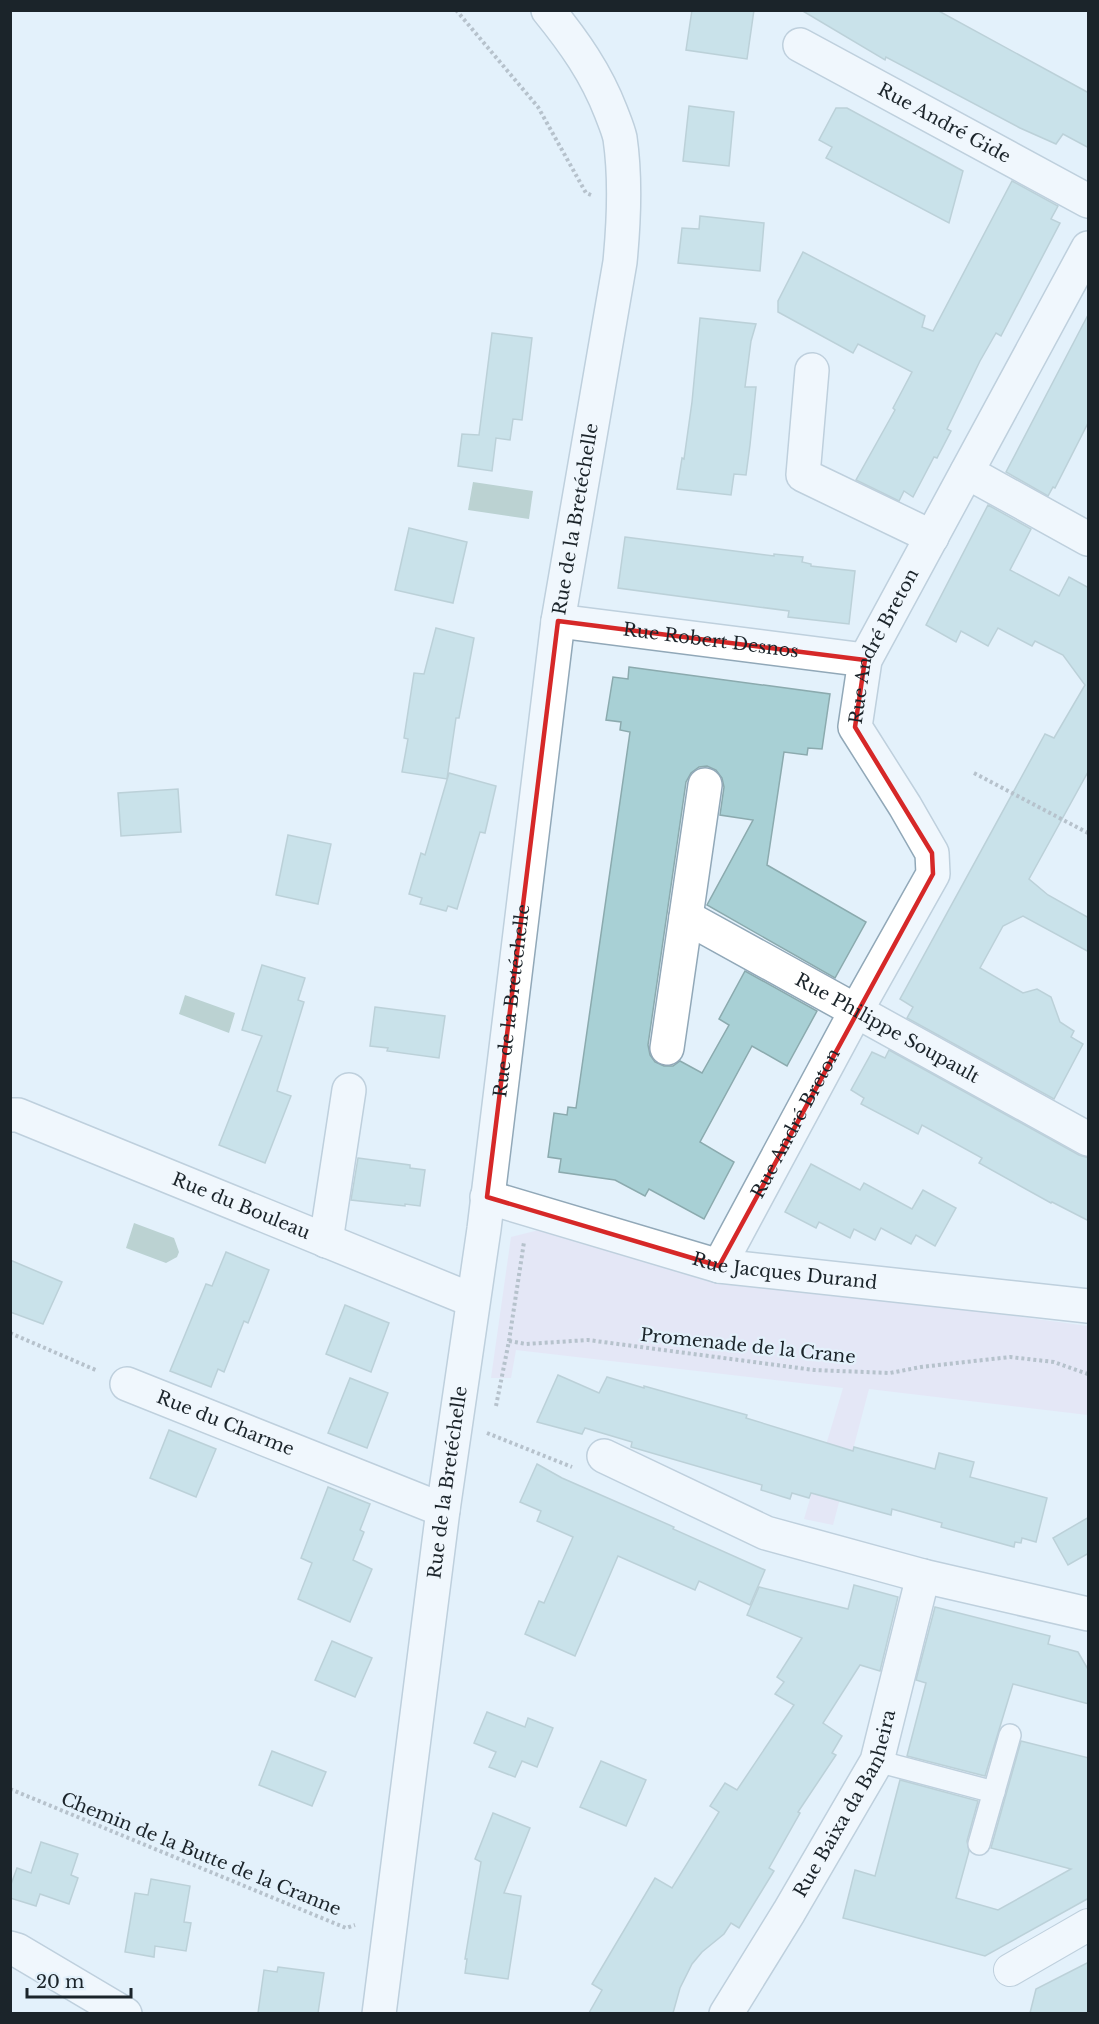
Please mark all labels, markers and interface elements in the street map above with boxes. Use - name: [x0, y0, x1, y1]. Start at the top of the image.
- street label: Rue André Gide: [874, 78, 1014, 168]
- street label: Rue de la Bretéchelle: [548, 421, 603, 617]
- street label: Rue André Breton: [845, 565, 923, 725]
- street label: Rue Robert Desnos: [622, 618, 800, 662]
- street label: Rue de la Bretéchelle: [489, 903, 534, 1098]
- street label: Rue Philippe Soupault: [791, 969, 983, 1088]
- street label: Rue André Breton: [746, 1045, 845, 1202]
- street label: Rue du Bouleau: [169, 1168, 313, 1244]
- street label: Rue Jacques Durand: [690, 1248, 878, 1294]
- street label: Promenade de la Crane: [639, 1324, 857, 1368]
- street label: Rue de la Bretéchelle: [423, 1385, 472, 1580]
- street label: Rue du Charme: [153, 1386, 297, 1461]
- street label: Rue Baixa da Banheira: [789, 1707, 900, 1901]
- street label: Chemin de la Butte de la Cranne: [58, 1788, 344, 1920]
- scale bar: [27, 1961, 130, 1999]
- text: 20 m: [36, 1971, 84, 1993]

